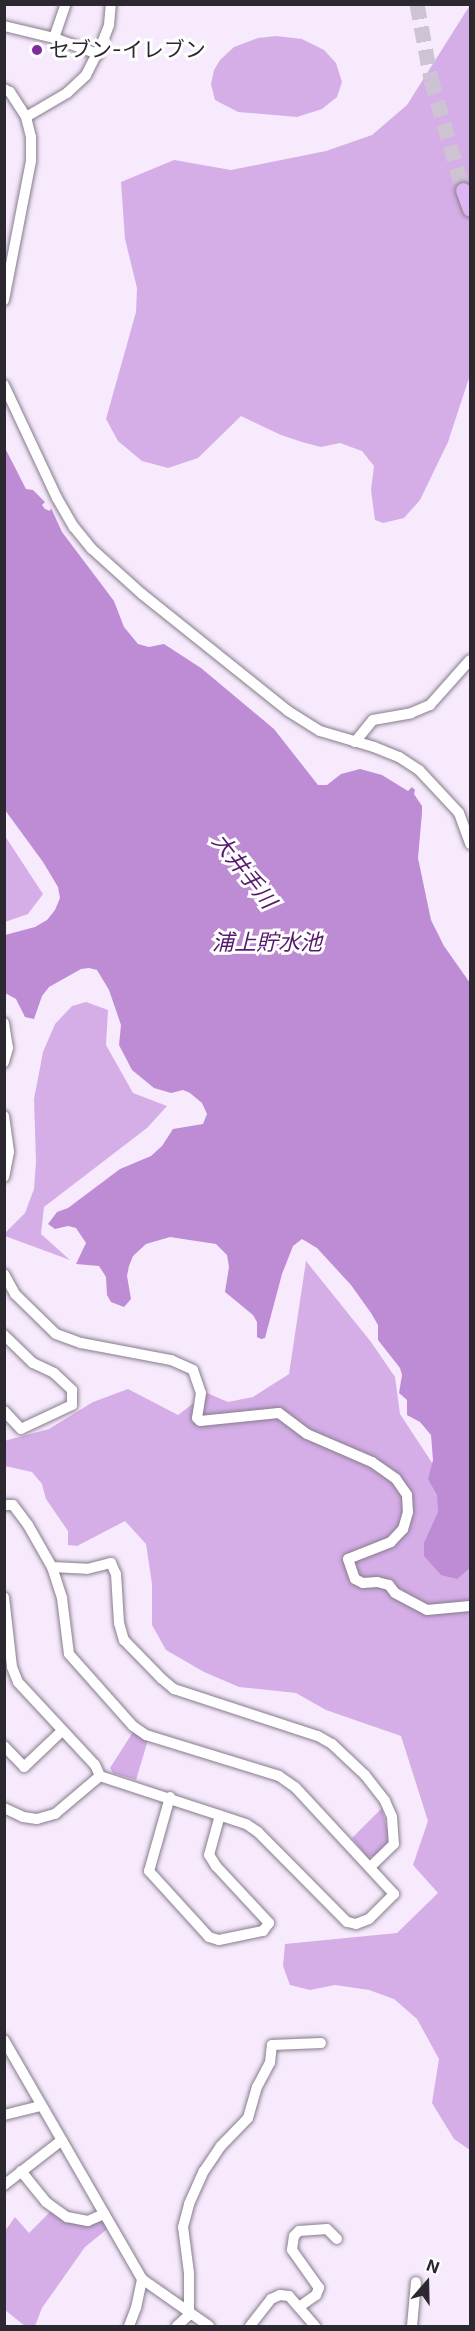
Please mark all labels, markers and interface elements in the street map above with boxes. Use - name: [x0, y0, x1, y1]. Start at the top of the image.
- place label: セブン-イレブン: [49, 37, 206, 63]
- marker: セブン-イレブン: [30, 43, 44, 57]
- water label: 大井手川: [207, 828, 281, 914]
- water label: 浦上貯水池: [212, 930, 322, 956]
- north arrow: [397, 2253, 457, 2313]
- text: N: [424, 2255, 442, 2278]

